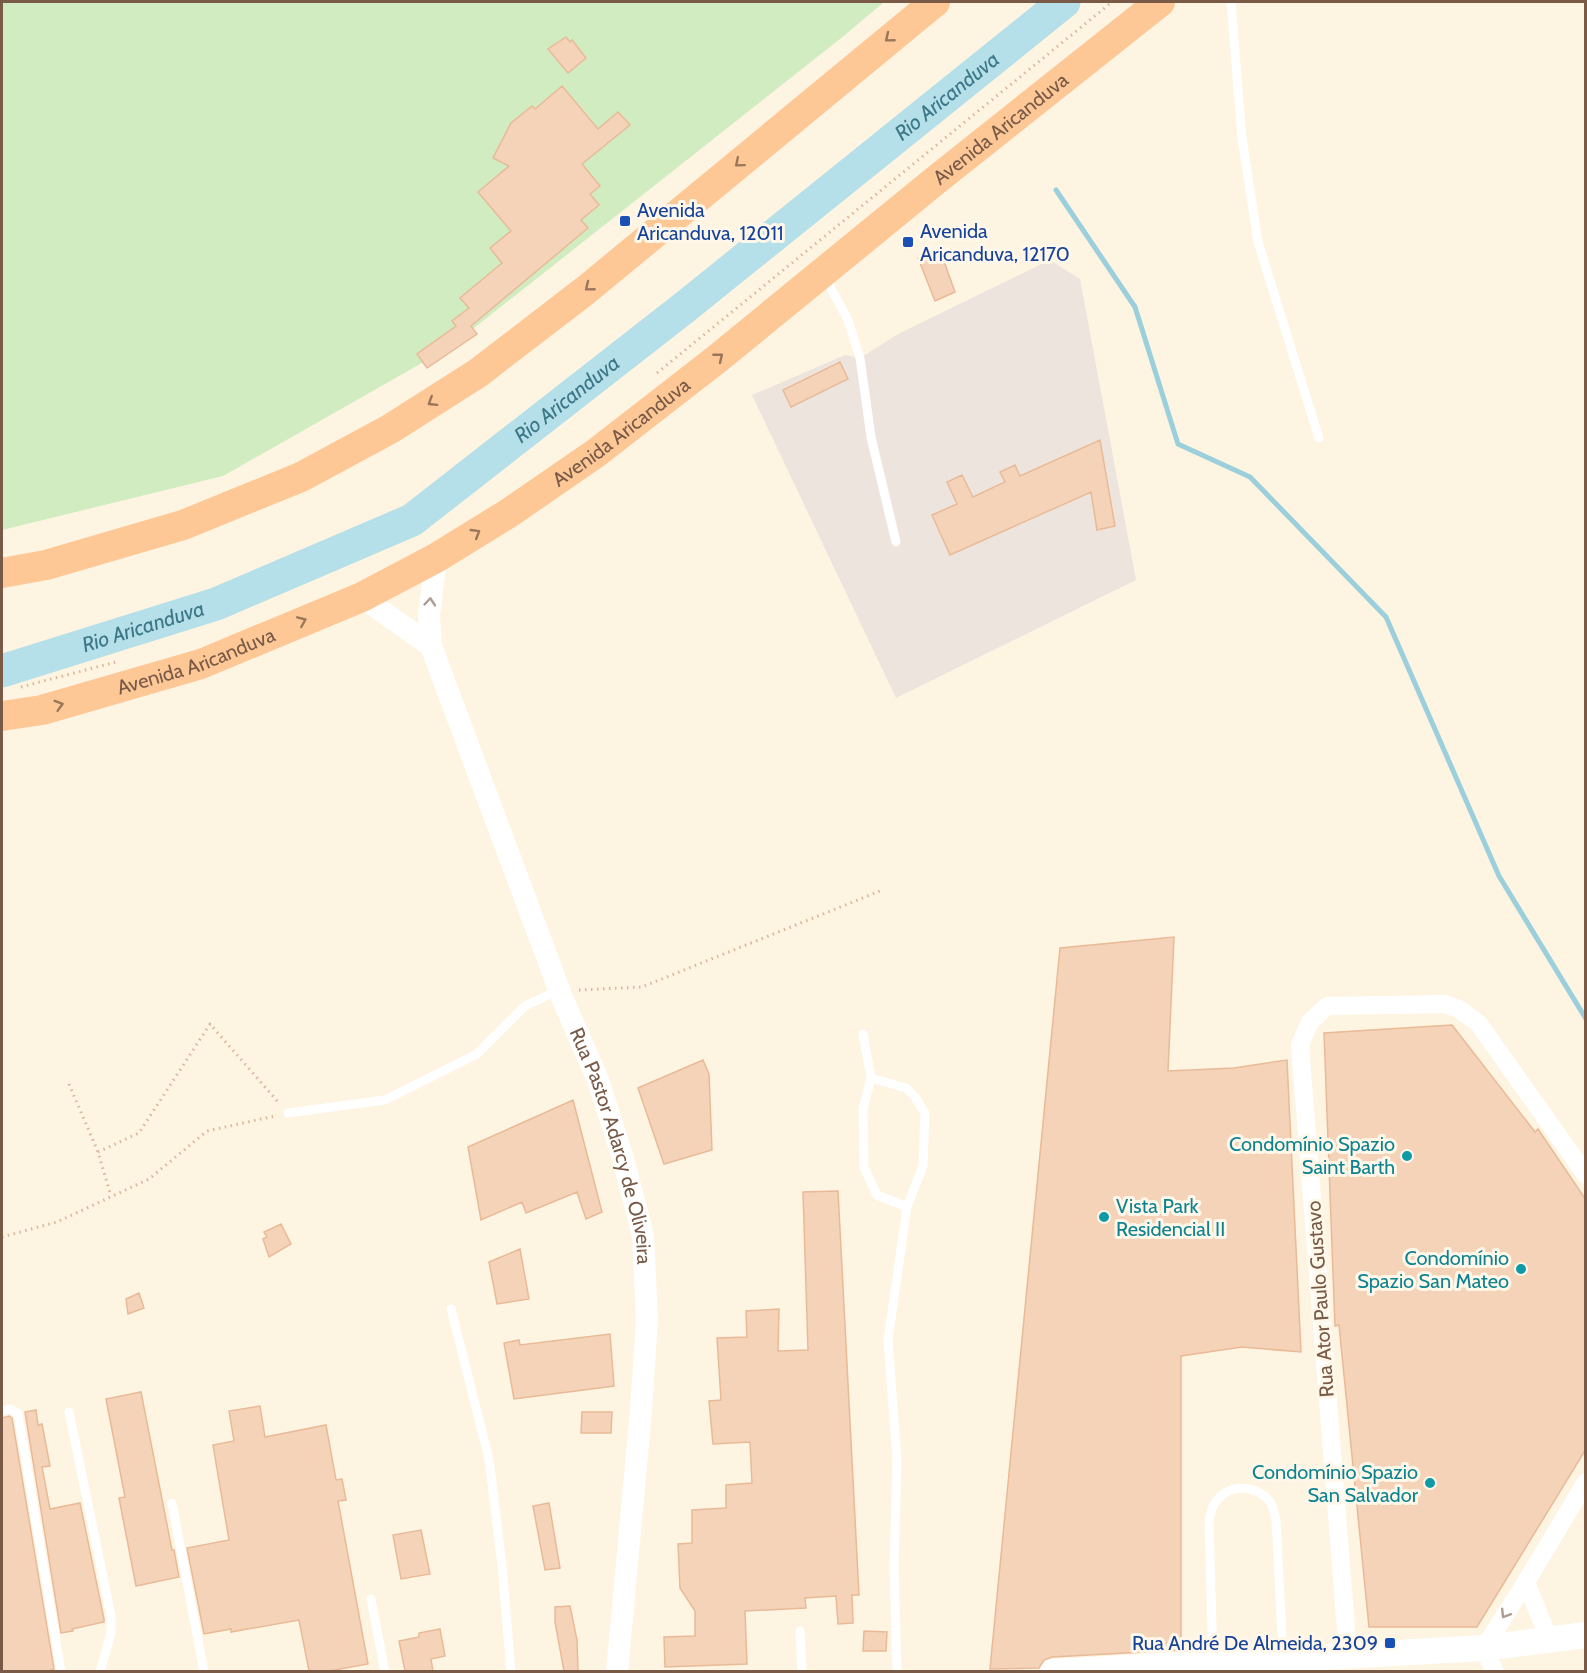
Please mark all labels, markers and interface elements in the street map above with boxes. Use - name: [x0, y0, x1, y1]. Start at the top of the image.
- one-way arrow: [885, 31, 896, 42]
- water label: Rio Aricanduva: [889, 46, 1004, 145]
- street label: Avenida Aricanduva: [928, 67, 1073, 190]
- one-way arrow: [735, 156, 746, 167]
- place label: Avenida Aricanduva, 12011: [637, 198, 783, 245]
- marker: Avenida Aricanduva, 12011: [618, 214, 632, 228]
- place label: Avenida Aricanduva, 12170: [920, 219, 1070, 266]
- marker: Avenida Aricanduva, 12170: [901, 235, 915, 249]
- one-way arrow: [585, 280, 596, 291]
- water label: Rio Aricanduva: [509, 350, 624, 448]
- one-way arrow: [712, 354, 723, 365]
- street label: Avenida Aricanduva: [548, 372, 695, 491]
- one-way arrow: [428, 395, 438, 407]
- one-way arrow: [470, 529, 480, 541]
- water label: Rio Aricanduva: [79, 595, 207, 657]
- one-way arrow: [424, 597, 437, 606]
- one-way arrow: [296, 616, 307, 628]
- street label: Avenida Aricanduva: [114, 622, 279, 700]
- one-way arrow: [53, 700, 64, 712]
- street label: Rua Pastor Adarcy de Oliveira: [565, 1024, 656, 1265]
- place label: Condomínio Spazio Saint Barth: [1229, 1132, 1395, 1179]
- marker: Condomínio Spazio Saint Barth: [1400, 1149, 1414, 1163]
- place label: Vista Park Residencial II: [1116, 1194, 1225, 1241]
- street label: Rua Ator Paulo Gustavo: [1301, 1200, 1339, 1398]
- marker: Vista Park Residencial II: [1097, 1210, 1111, 1224]
- place label: Condomínio Spazio San Mateo: [1357, 1246, 1509, 1293]
- marker: Condomínio Spazio San Mateo: [1514, 1262, 1528, 1276]
- place label: Condomínio Spazio San Salvador: [1252, 1460, 1419, 1507]
- marker: Condomínio Spazio San Salvador: [1423, 1476, 1437, 1490]
- one-way arrow: [1501, 1608, 1513, 1618]
- place label: Rua André De Almeida, 2309: [1132, 1631, 1378, 1655]
- marker: Rua André De Almeida, 2309: [1383, 1636, 1397, 1650]

